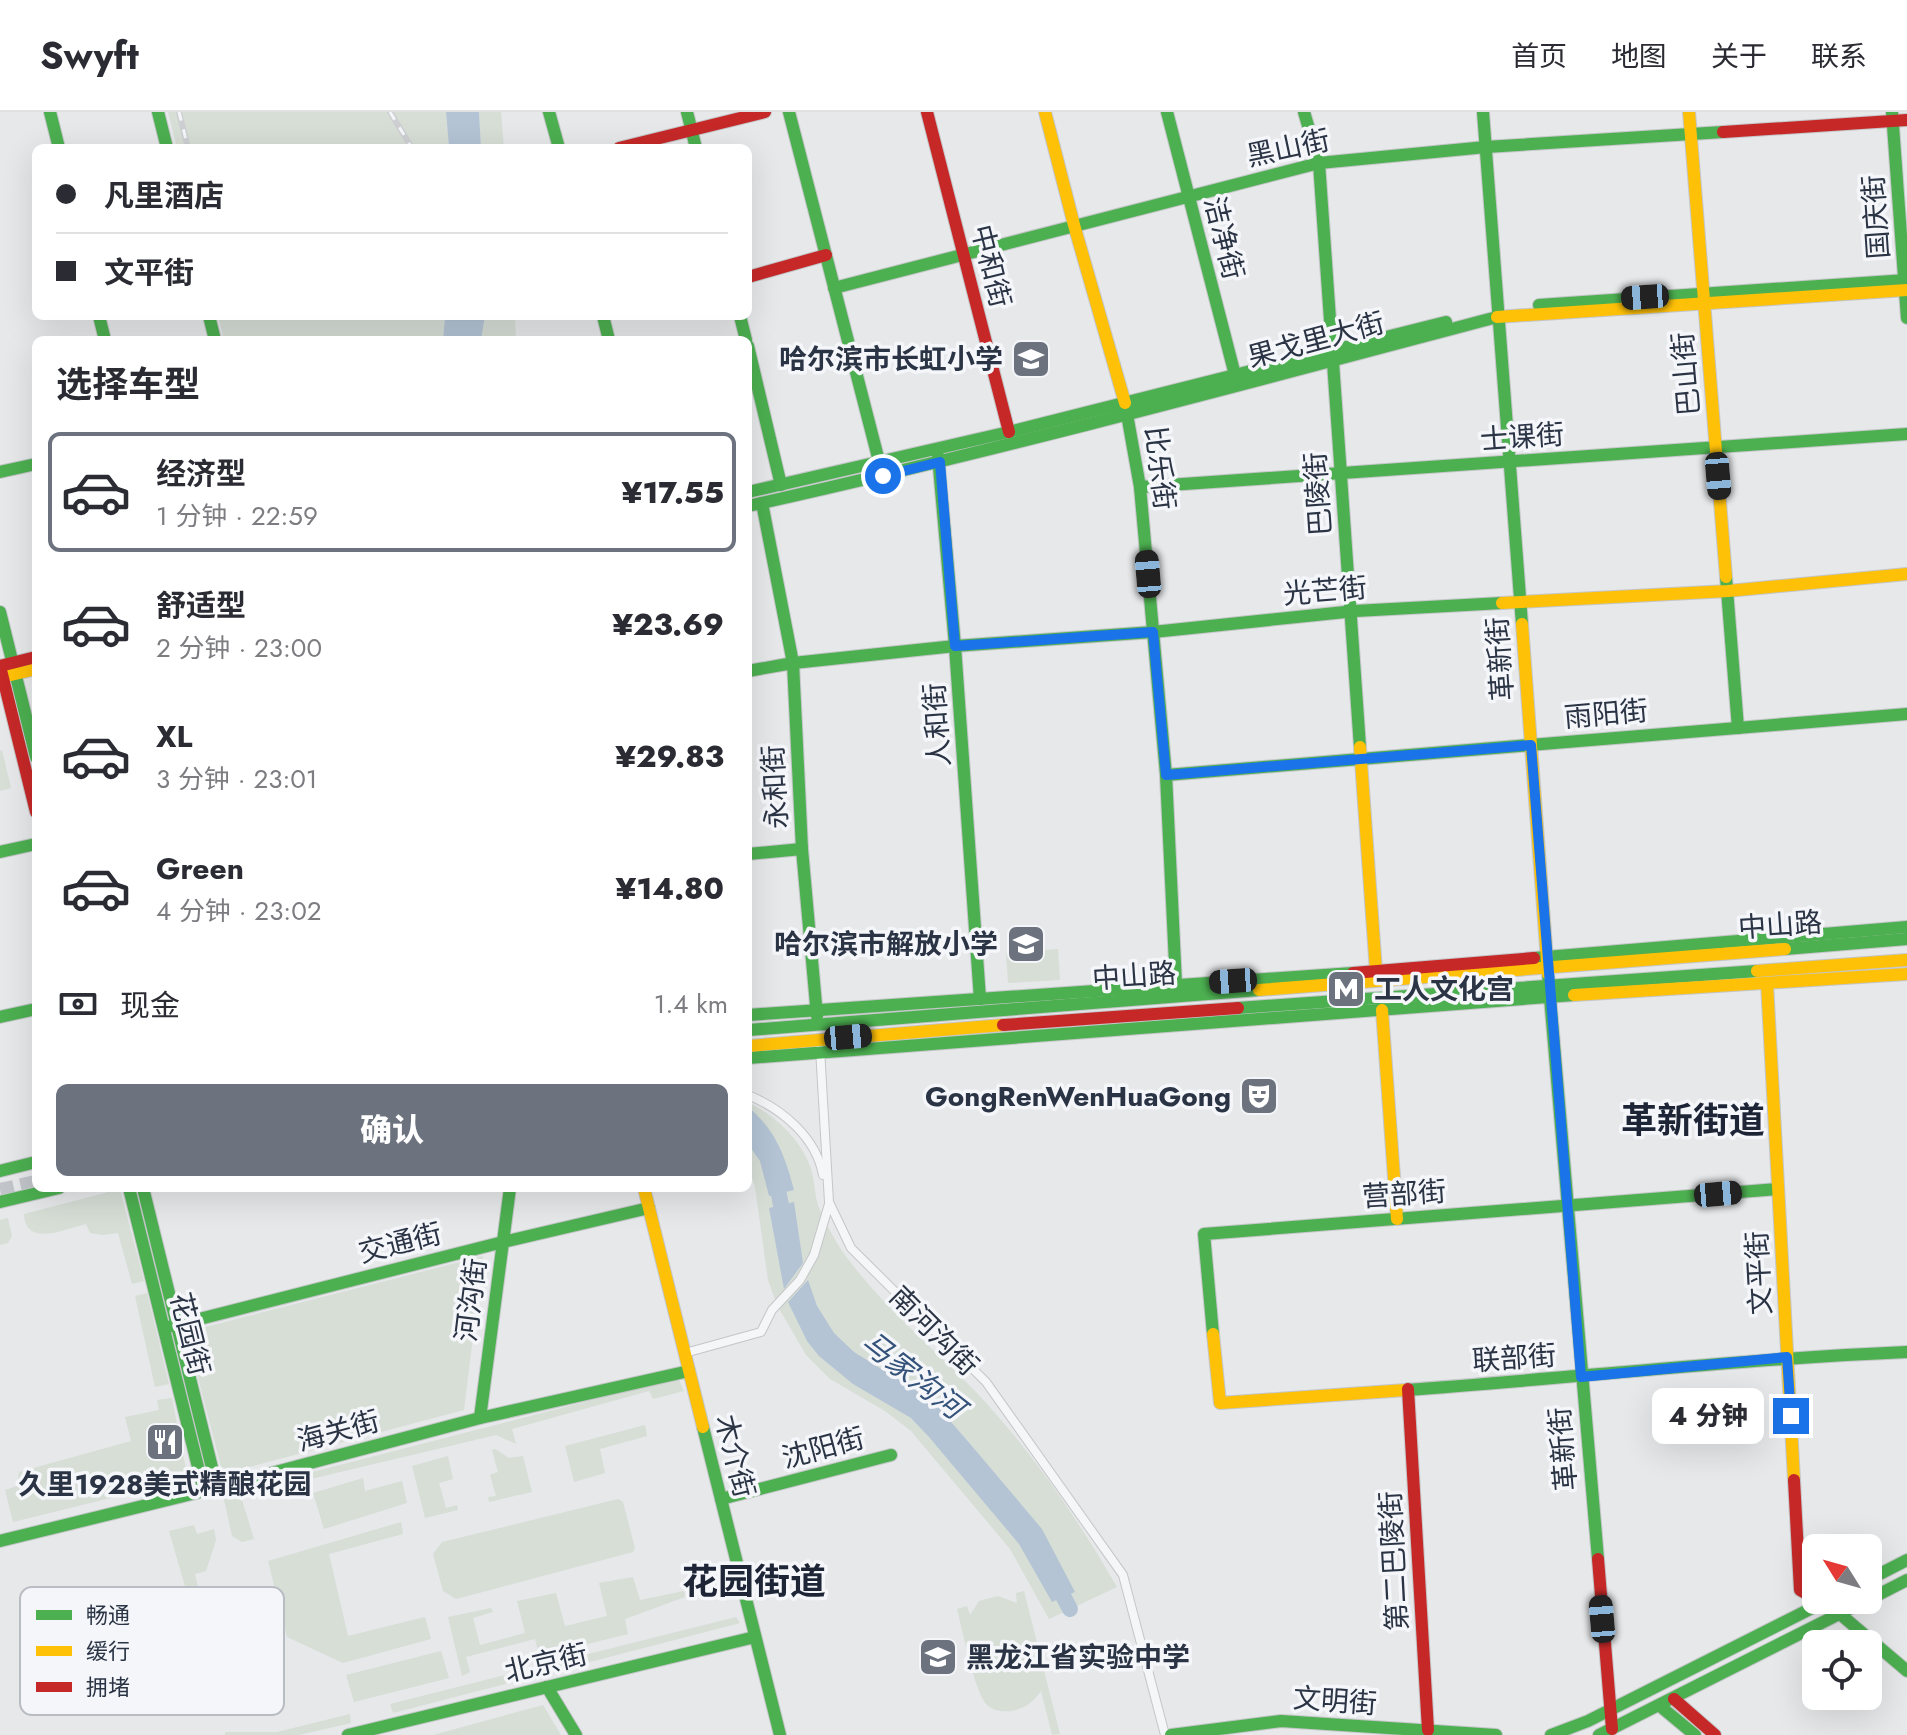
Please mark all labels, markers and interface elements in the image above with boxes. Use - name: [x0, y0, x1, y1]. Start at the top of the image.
- text: Swyft: [40, 28, 139, 83]
- text: 首页: [1511, 36, 1567, 77]
- text: 地图: [1611, 36, 1667, 77]
- text: 关于: [1711, 36, 1767, 77]
- text: 联系: [1811, 36, 1867, 77]
- street label: 黑山街: [1243, 119, 1333, 177]
- text: 凡里酒店: [104, 174, 224, 217]
- street label: 国庆街: [1853, 174, 1899, 260]
- street label: 洁净街: [1194, 192, 1254, 284]
- street label: 中和街: [961, 220, 1021, 312]
- text: 文平街: [104, 251, 194, 294]
- car: [1620, 283, 1670, 311]
- street label: 果戈里大街: [1243, 302, 1389, 378]
- street label: 巴山街: [1662, 330, 1710, 418]
- school or university icon: 哈尔滨市长虹小学: [1010, 338, 1052, 380]
- place label: 哈尔滨市长虹小学: [779, 339, 1003, 380]
- text: 选择车型: [56, 358, 200, 410]
- street label: 士课街: [1479, 414, 1565, 460]
- street label: 比乐街: [1135, 424, 1185, 512]
- street label: 巴陵街: [1295, 451, 1341, 537]
- car: [1704, 451, 1732, 501]
- text: 经济型: [156, 452, 246, 495]
- icon: car: [60, 456, 132, 528]
- route start: [865, 458, 901, 494]
- text: ¥17.55: [622, 471, 724, 514]
- text: 1 分钟 · 22:59: [156, 497, 318, 535]
- car: [1134, 549, 1162, 599]
- street label: 光芒街: [1281, 567, 1369, 615]
- text: 舒适型: [156, 584, 246, 627]
- icon: car: [60, 588, 132, 660]
- text: ¥23.69: [612, 603, 724, 646]
- street label: 革新街: [1477, 616, 1523, 702]
- text: 2 分钟 · 23:00: [156, 629, 322, 667]
- street label: 人和街: [914, 682, 960, 768]
- street label: 雨阳街: [1562, 690, 1650, 738]
- text: XL: [156, 715, 192, 758]
- icon: car: [60, 720, 132, 792]
- text: ¥29.83: [615, 735, 724, 778]
- street label: 永和街: [752, 744, 798, 830]
- text: 3 分钟 · 23:01: [156, 760, 318, 798]
- text: Green: [156, 847, 244, 890]
- icon: car: [60, 852, 132, 924]
- text: ¥14.80: [616, 867, 724, 910]
- text: 4 分钟 · 23:02: [156, 892, 322, 930]
- street label: 中山路: [1737, 902, 1823, 948]
- school or university icon: 哈尔滨市解放小学: [1005, 923, 1047, 965]
- place label: 哈尔滨市解放小学: [774, 924, 998, 965]
- street label: 中山路: [1091, 953, 1177, 999]
- car: [1208, 967, 1258, 995]
- metro station icon: 工人文化宫: [1325, 968, 1367, 1010]
- place label: 工人文化宫: [1374, 969, 1514, 1010]
- icon: cash: [56, 982, 100, 1026]
- text: 现金: [120, 984, 180, 1027]
- text: 1.4 km: [654, 985, 728, 1023]
- car: [823, 1023, 873, 1051]
- theatre icon: GongRenWenHuaGong: [1238, 1075, 1280, 1117]
- place label: GongRenWenHuaGong: [925, 1076, 1231, 1117]
- button: 确认: [56, 1084, 728, 1176]
- district label: 革新街道: [1621, 1094, 1765, 1146]
- street label: 营部街: [1361, 1171, 1447, 1217]
- car: [1693, 1180, 1743, 1208]
- street label: 交通街: [354, 1213, 446, 1273]
- street label: 文平街: [1736, 1230, 1782, 1316]
- street label: 河沟街: [446, 1256, 496, 1344]
- street label: 南河沟街: [880, 1277, 988, 1385]
- street label: 花园街: [160, 1288, 220, 1380]
- water label: 马家沟河: [852, 1321, 977, 1432]
- street label: 联部街: [1471, 1335, 1557, 1381]
- callout: 4 分钟: [1651, 1388, 1763, 1444]
- text: 4 分钟: [1669, 1397, 1747, 1435]
- route end: [1773, 1398, 1809, 1434]
- street label: 海关街: [292, 1400, 384, 1462]
- street label: 革新街: [1539, 1405, 1587, 1493]
- street label: 木介街: [705, 1410, 765, 1502]
- street label: 沈阳街: [777, 1417, 869, 1479]
- restaurant icon: 久里1928美式精酿花园: [144, 1421, 186, 1463]
- place label: 久里1928美式精酿花园: [19, 1464, 311, 1505]
- street label: 第二巴陵街: [1370, 1490, 1418, 1632]
- north arrow: [1802, 1534, 1882, 1614]
- map controls: [1802, 1534, 1882, 1710]
- district label: 花园街道: [682, 1555, 826, 1607]
- legend: [20, 1587, 284, 1715]
- car: [1588, 1594, 1616, 1644]
- text: 畅通: [86, 1599, 130, 1631]
- button: locate: [1802, 1630, 1882, 1710]
- street label: 北京街: [500, 1634, 592, 1692]
- text: 缓行: [86, 1635, 130, 1667]
- school or university icon: 黑龙江省实验中学: [917, 1636, 959, 1678]
- place label: 黑龙江省实验中学: [966, 1637, 1190, 1678]
- text: 拥堵: [86, 1671, 130, 1703]
- street label: 文明街: [1292, 1678, 1378, 1724]

